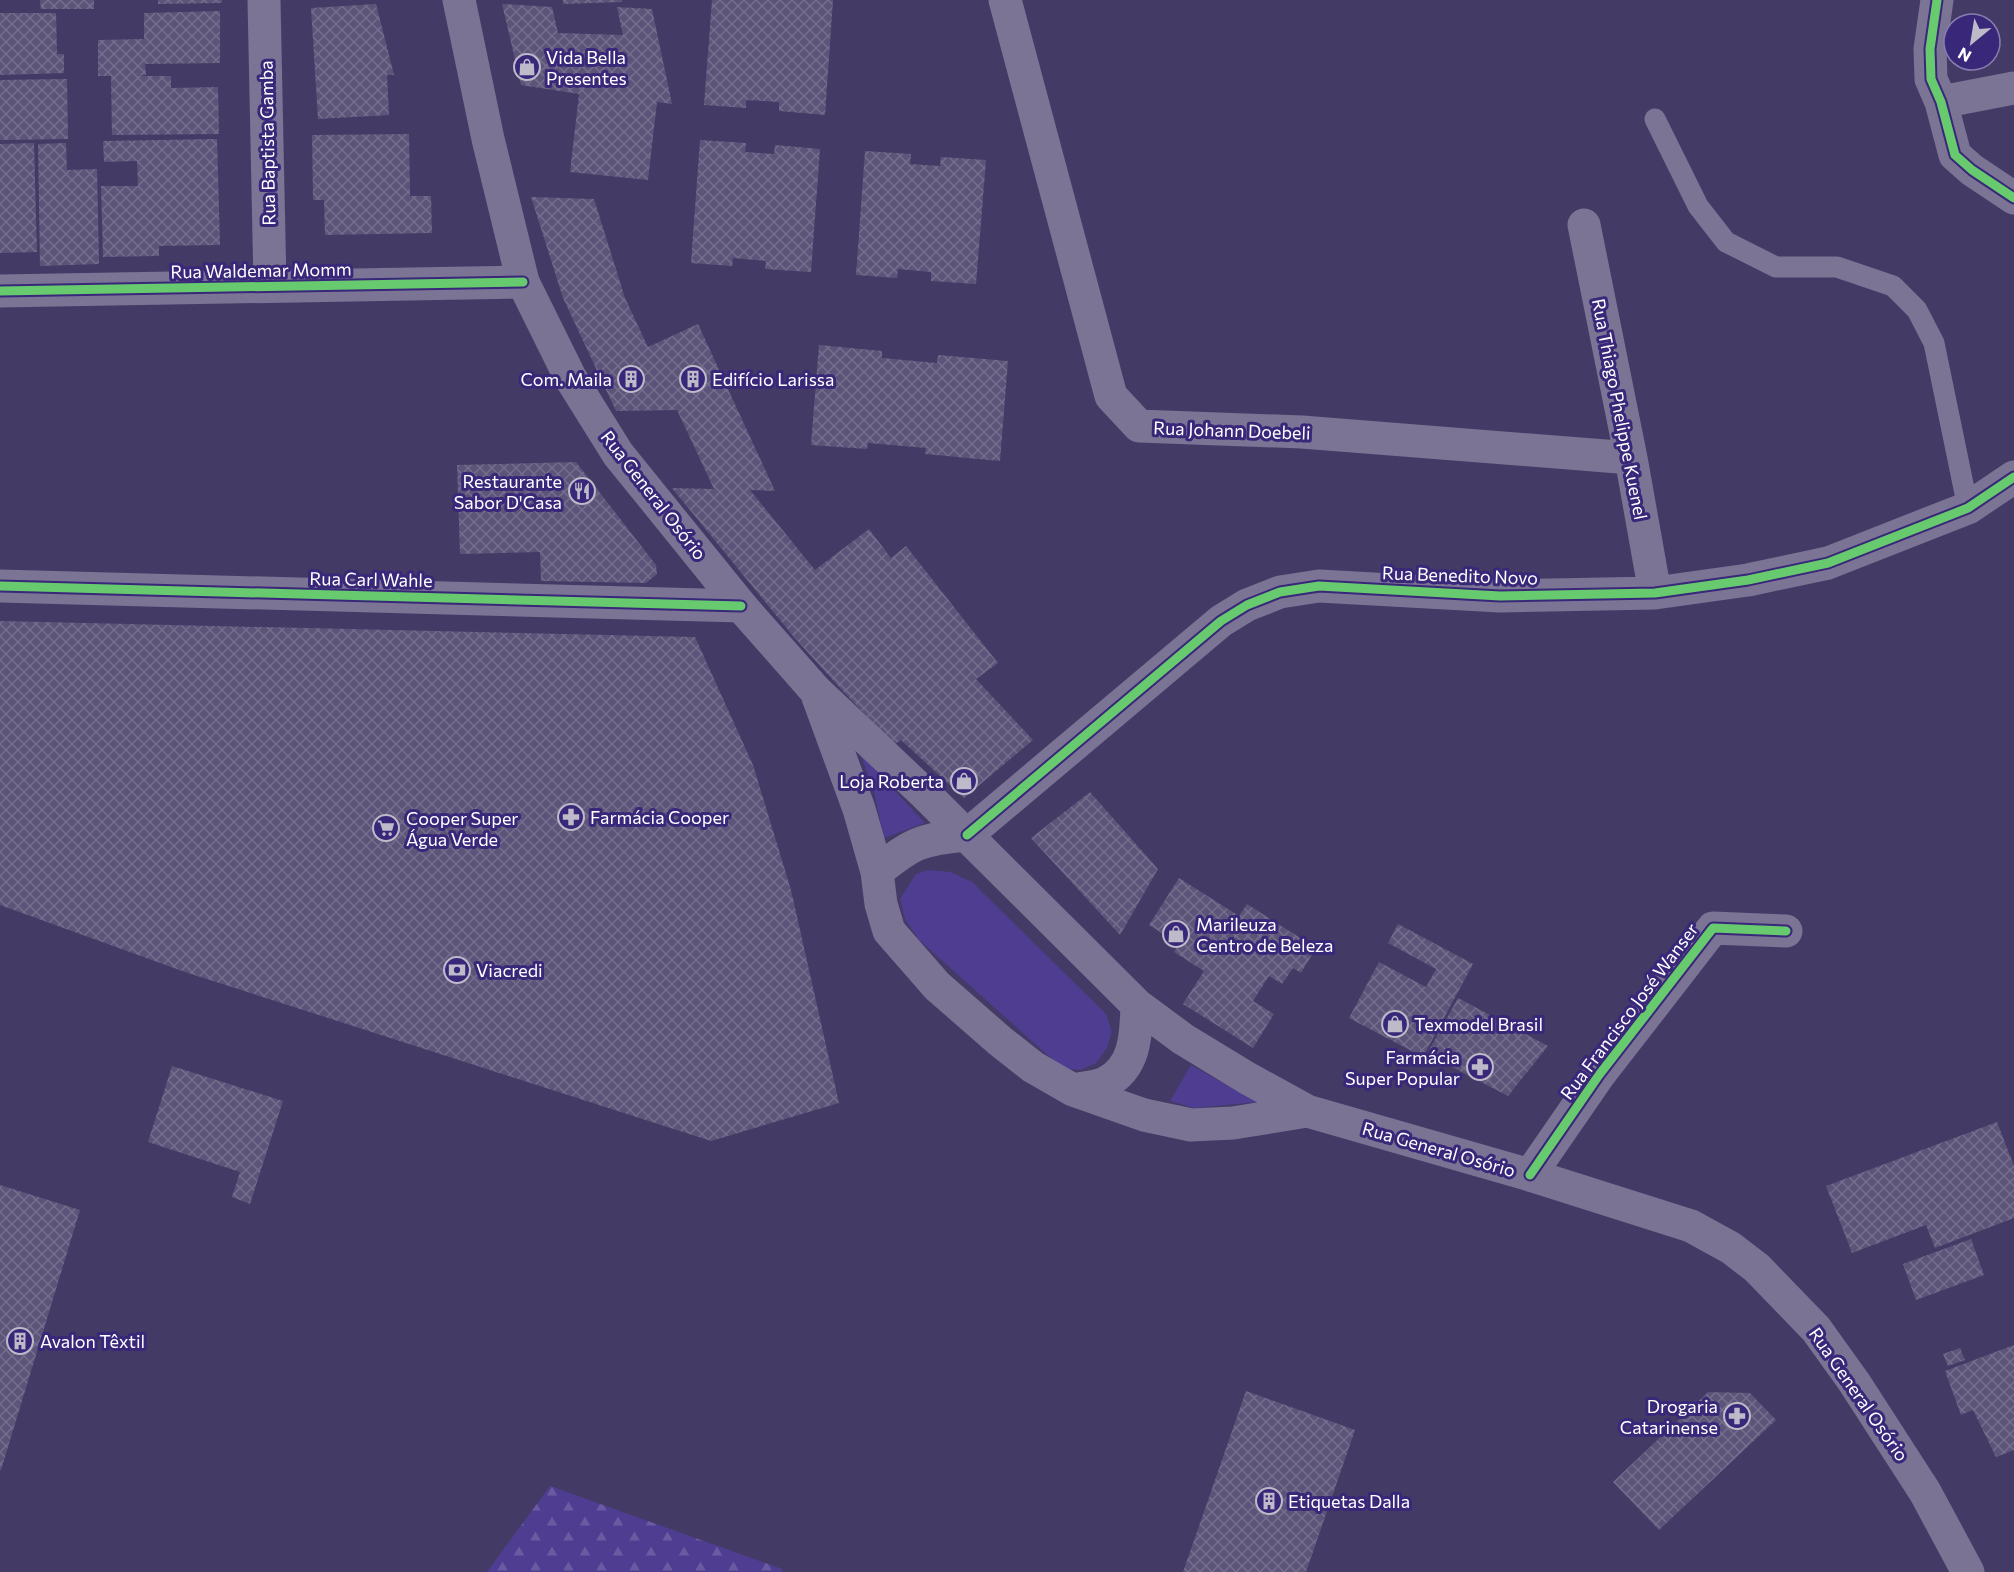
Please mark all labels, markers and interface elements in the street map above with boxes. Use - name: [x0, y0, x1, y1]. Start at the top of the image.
- north arrow: [1942, 12, 2002, 72]
- text: N: [1954, 44, 1974, 67]
- place label: Vida Bella Presentes: [546, 46, 627, 89]
- shop icon: Vida Bella Presentes: [512, 52, 542, 82]
- street label: Rua Baptista Gamba: [255, 60, 279, 226]
- street label: Rua Waldemar Momm: [170, 257, 352, 283]
- street label: Rua Thiago Phelippe Kuenel: [1588, 297, 1652, 521]
- building icon: Com. Maila: [616, 364, 646, 394]
- building icon: Edifício Larissa: [678, 364, 708, 394]
- place label: Com. Maila: [520, 368, 612, 390]
- place label: Edifício Larissa: [712, 368, 834, 390]
- street label: Rua Johann Doebeli: [1153, 416, 1311, 444]
- street label: Rua General Osório: [597, 426, 711, 564]
- place label: Restaurante Sabor D'Casa: [454, 470, 562, 513]
- restaurant icon: Restaurante Sabor D'Casa: [567, 476, 597, 506]
- street label: Rua Benedito Novo: [1382, 561, 1538, 589]
- street label: Rua Carl Wahle: [309, 567, 433, 591]
- shop icon: Loja Roberta: [949, 766, 979, 796]
- place label: Loja Roberta: [839, 770, 944, 792]
- pharmacy icon: Farmácia Cooper: [556, 802, 586, 832]
- place label: Farmácia Cooper: [590, 806, 729, 828]
- place label: Cooper Super Água Verde: [406, 807, 519, 850]
- supermarket icon: Cooper Super Água Verde: [371, 813, 401, 843]
- place label: Marileuza Centro de Beleza: [1196, 913, 1333, 956]
- street label: Rua Francisco José Wanser: [1555, 918, 1703, 1104]
- shop icon: Marileuza Centro de Beleza: [1161, 919, 1191, 949]
- bank icon: Viacredi: [442, 955, 472, 985]
- place label: Viacredi: [476, 959, 543, 981]
- shop icon: Texmodel Brasil: [1380, 1009, 1410, 1039]
- place label: Texmodel Brasil: [1414, 1013, 1543, 1035]
- place label: Farmácia Super Popular: [1345, 1046, 1460, 1089]
- pharmacy icon: Farmácia Super Popular: [1465, 1052, 1495, 1082]
- street label: Rua General Osório: [1360, 1117, 1518, 1181]
- street label: Rua General Osório: [1805, 1323, 1913, 1465]
- building icon: Avalon Têxtil: [5, 1326, 35, 1356]
- place label: Avalon Têxtil: [40, 1330, 145, 1352]
- place label: Drogaria Catarinense: [1620, 1395, 1718, 1438]
- pharmacy icon: Drogaria Catarinense: [1722, 1401, 1752, 1431]
- building icon: Etiquetas Dalla: [1254, 1486, 1284, 1516]
- place label: Etiquetas Dalla: [1288, 1490, 1410, 1512]

